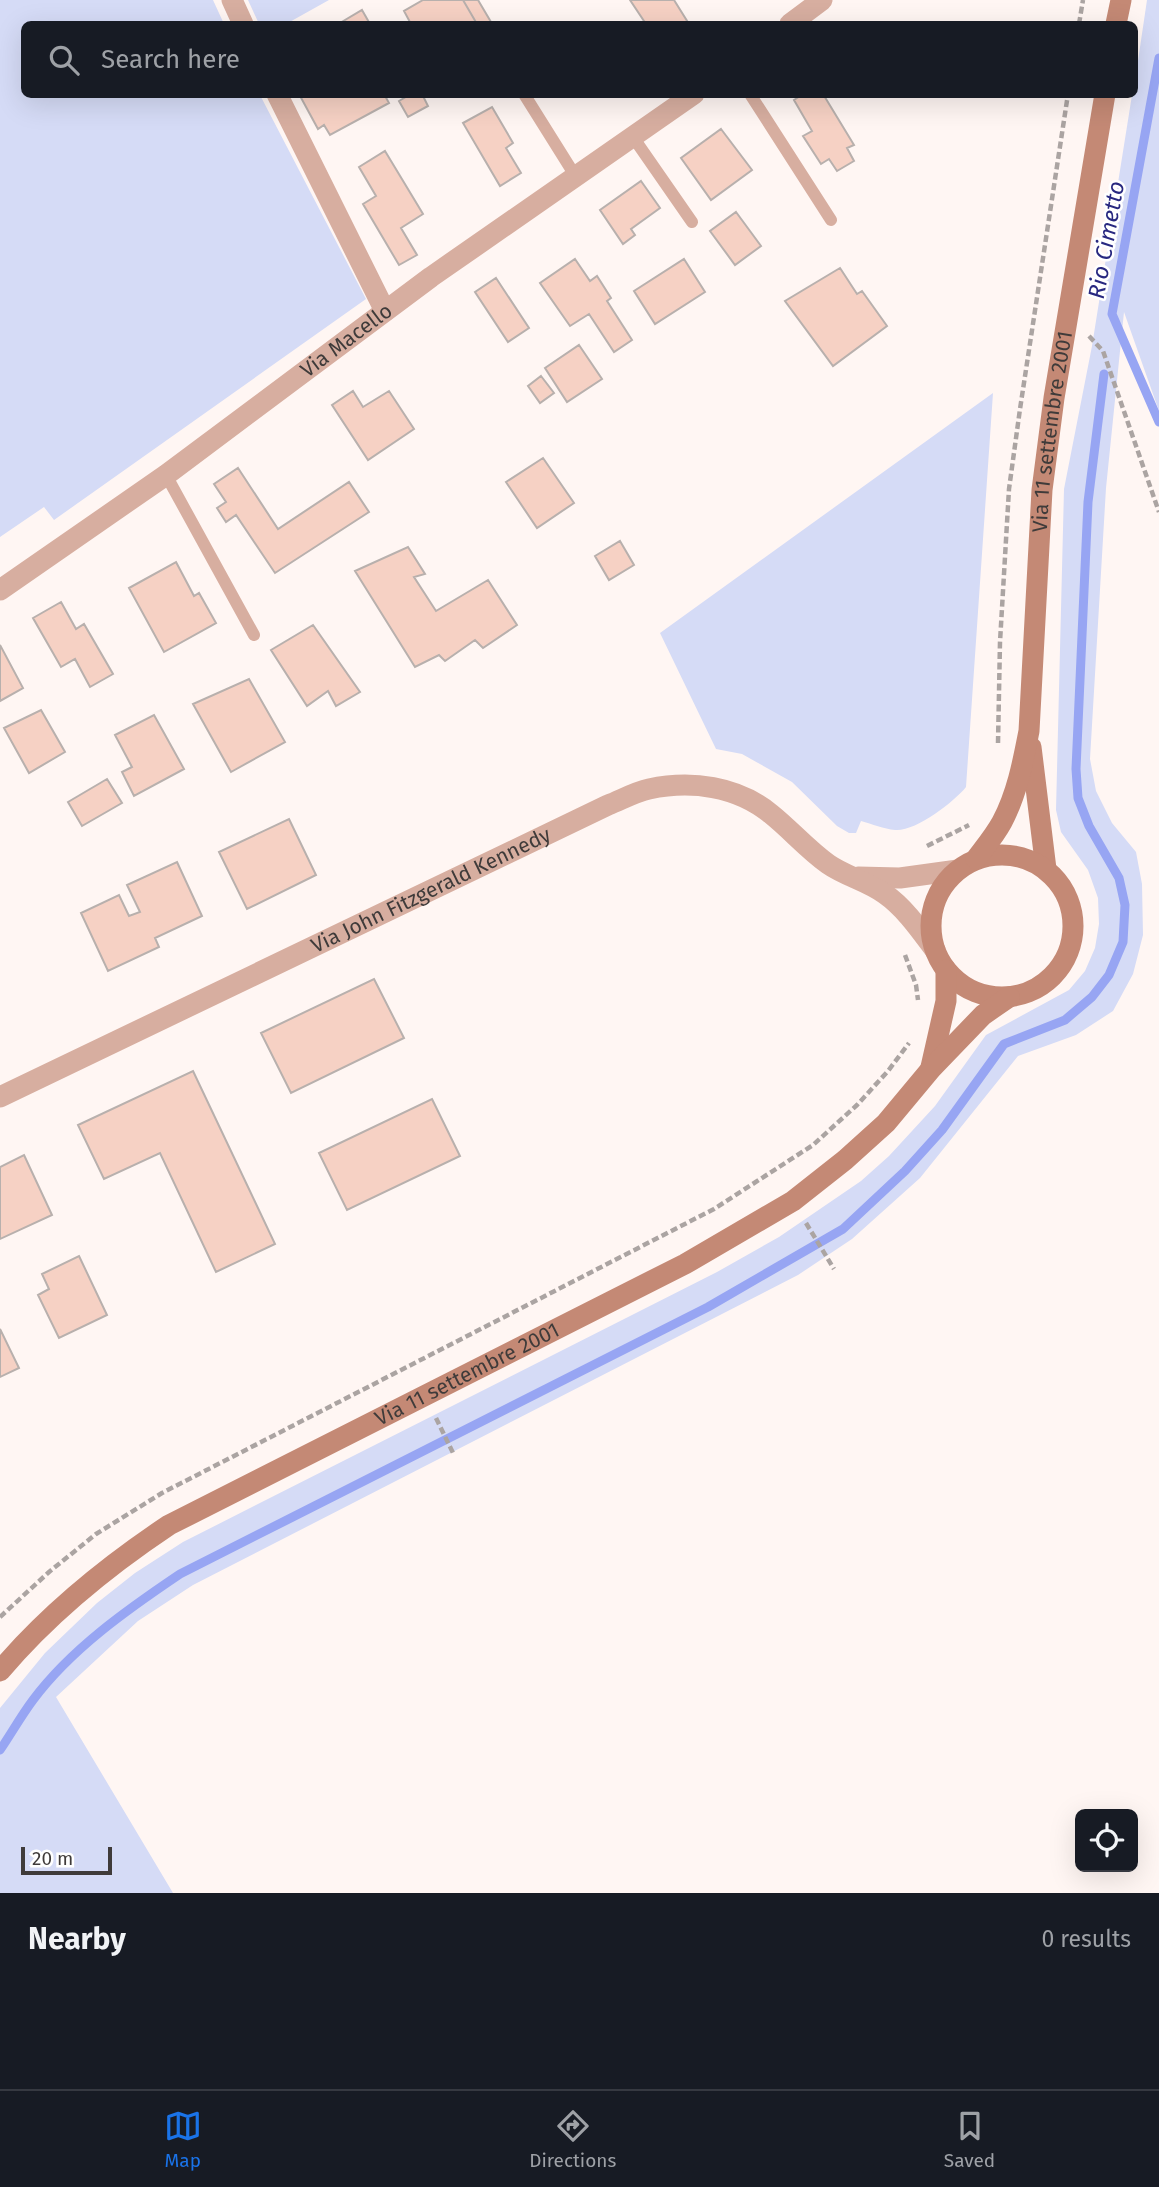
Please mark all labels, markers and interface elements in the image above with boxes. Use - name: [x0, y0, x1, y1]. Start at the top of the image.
- search box: [21, 21, 1138, 98]
- icon: search: [45, 41, 83, 79]
- text: Search here: [101, 44, 240, 75]
- water label: Rio Cimetto: [1082, 179, 1130, 301]
- street label: Via Macello: [295, 298, 397, 383]
- street label: Via 11 settembre 2001: [1027, 329, 1078, 533]
- street label: Via John Fitzgerald Kennedy: [307, 821, 556, 959]
- street label: Via 11 settembre 2001: [370, 1317, 563, 1432]
- map controls: [1075, 1809, 1138, 1872]
- button: locate: [1075, 1809, 1138, 1872]
- scale bar: [21, 1844, 112, 1876]
- text: 20 m: [32, 1847, 73, 1870]
- text: Nearby: [28, 1921, 126, 1957]
- text: 0 results: [1041, 1925, 1131, 1953]
- tab: Map: [164, 2107, 202, 2172]
- tab: Directions: [529, 2107, 616, 2172]
- tab: Saved: [944, 2107, 995, 2172]

